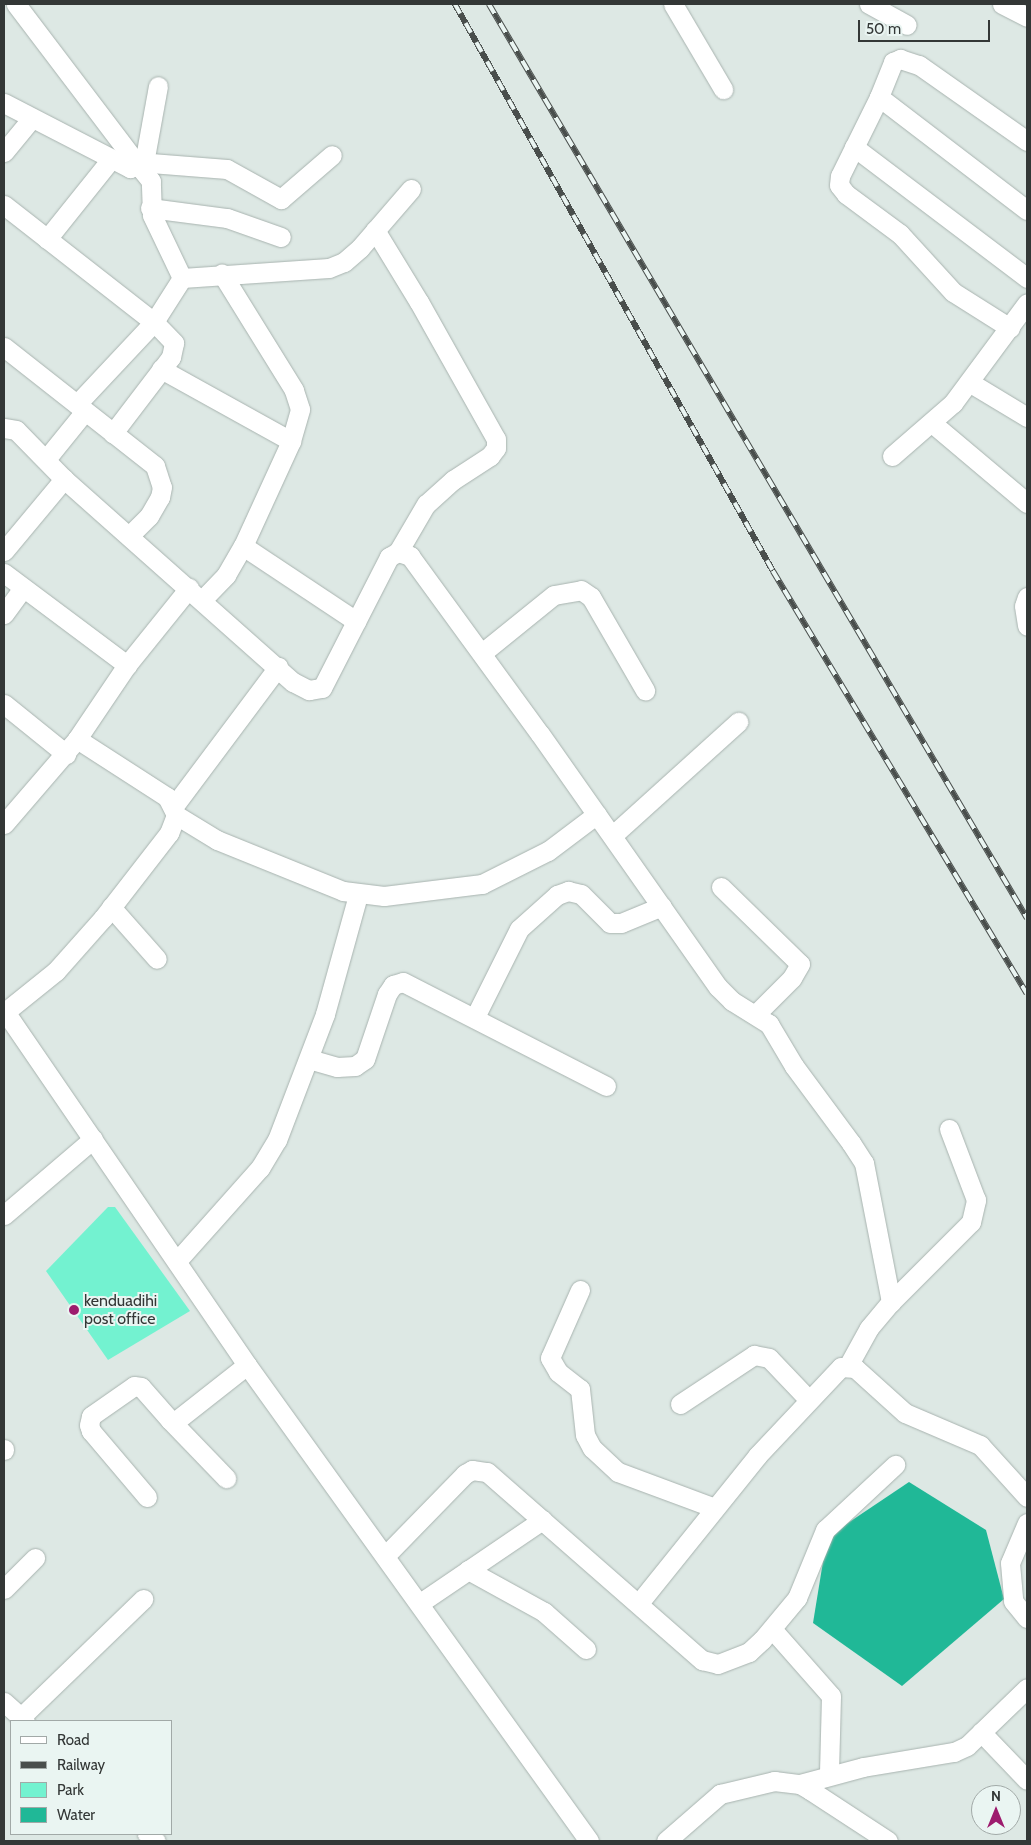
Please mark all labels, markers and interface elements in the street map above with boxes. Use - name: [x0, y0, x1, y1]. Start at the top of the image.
- scale bar: [861, 10, 994, 42]
- text: 50 m: [866, 20, 901, 38]
- place label: kenduadihi post office: [84, 1291, 157, 1329]
- marker: kenduadihi post office: [68, 1304, 80, 1316]
- legend: [10, 1720, 172, 1835]
- text: Road: [57, 1731, 90, 1749]
- text: Railway: [57, 1756, 105, 1774]
- text: Park: [57, 1781, 84, 1799]
- north arrow: [971, 1785, 1021, 1835]
- text: N: [991, 1787, 1001, 1805]
- text: Water: [57, 1806, 95, 1824]

